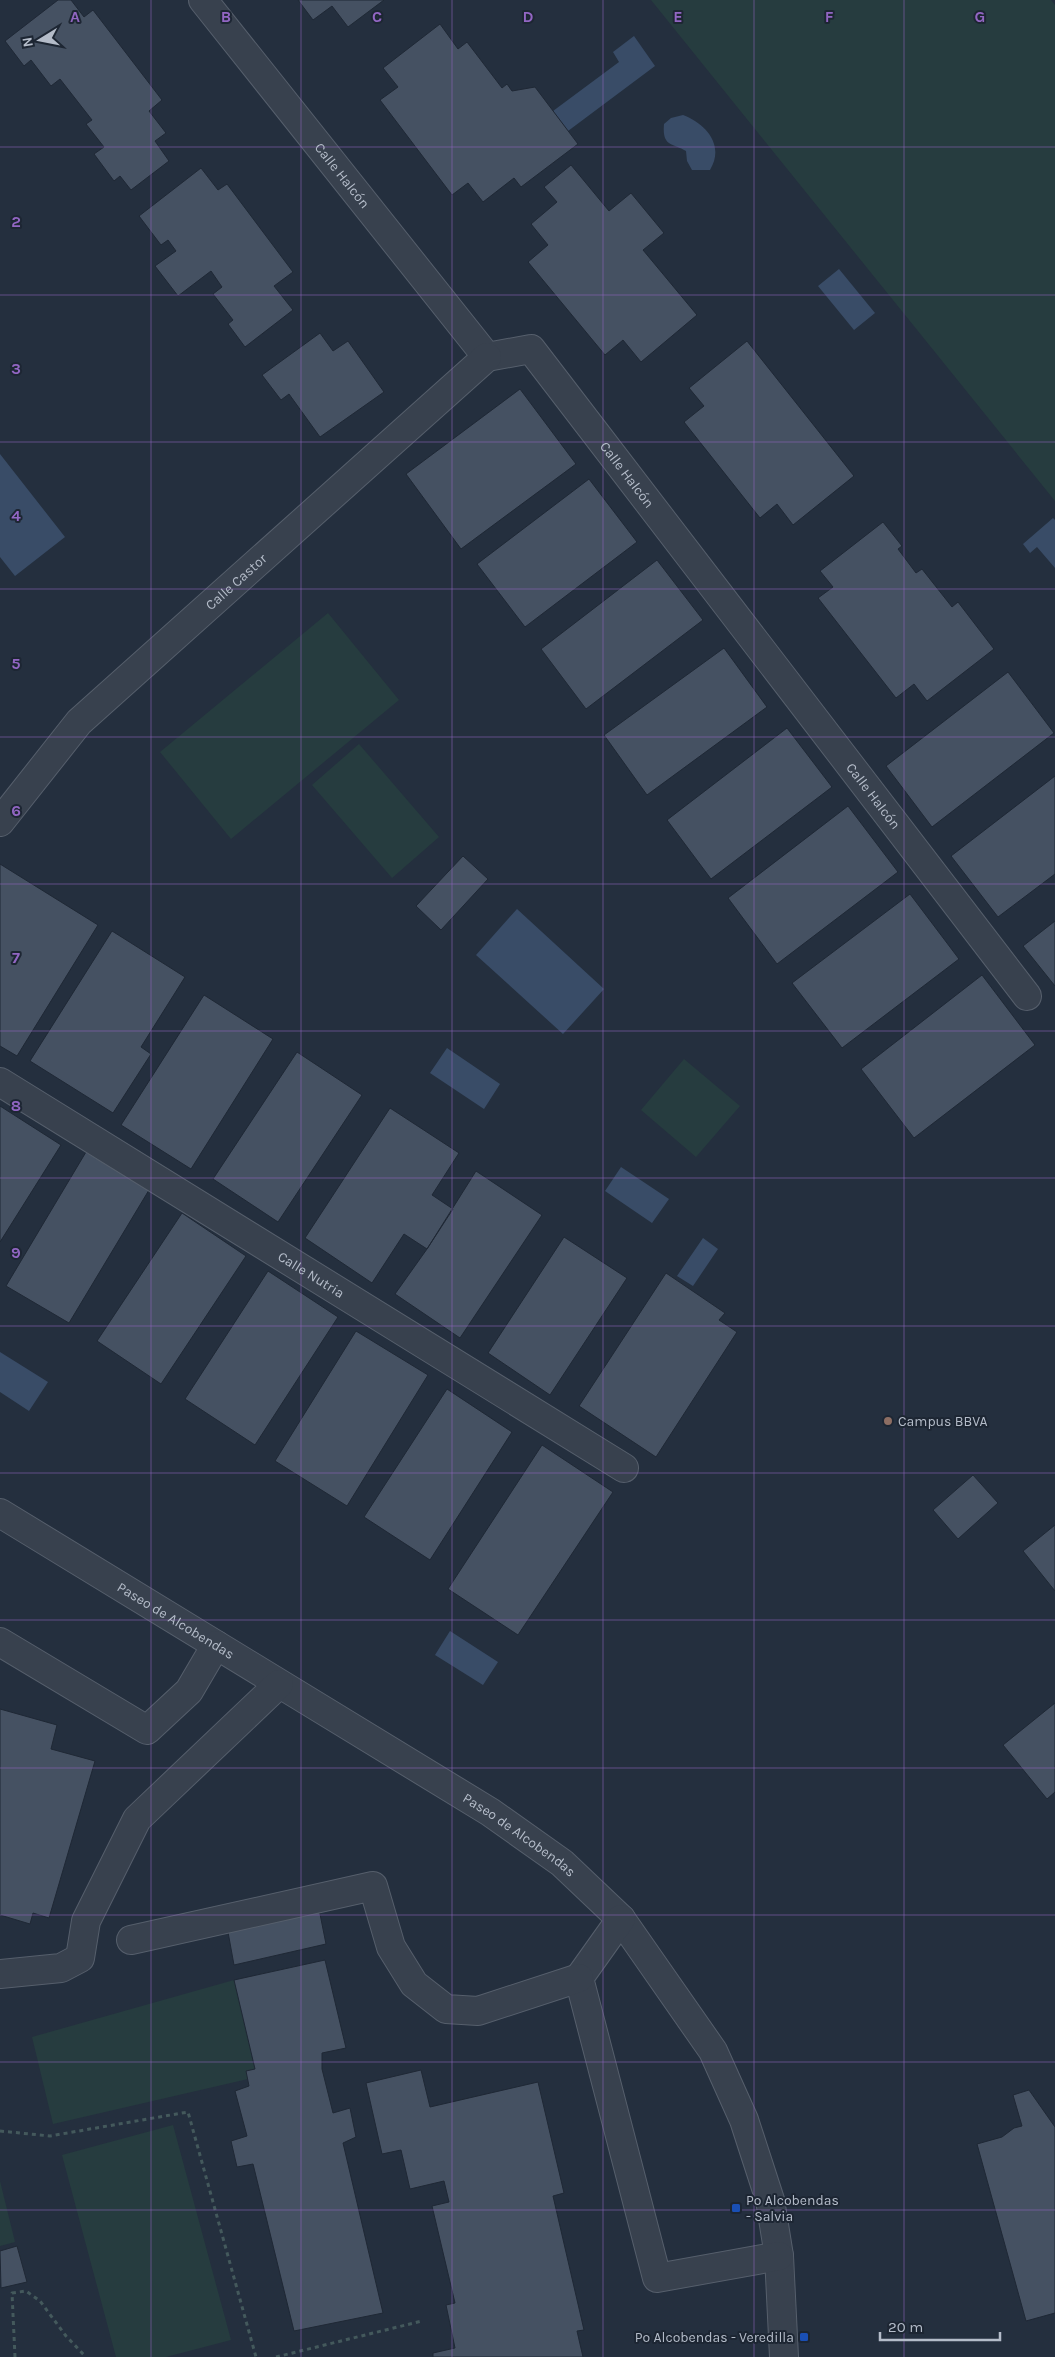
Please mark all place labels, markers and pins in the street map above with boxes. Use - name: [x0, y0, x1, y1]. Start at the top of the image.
- place label: Campus BBVA: [898, 1413, 988, 1430]
- marker: Campus BBVA: [882, 1415, 894, 1427]
- place label: Pº Alcobendas - Salvia: [746, 2192, 839, 2225]
- marker: Pº Alcobendas - Salvia: [730, 2202, 742, 2214]
- place label: Pº Alcobendas - Veredilla: [635, 2329, 794, 2346]
- marker: Pº Alcobendas - Veredilla: [798, 2331, 810, 2343]

